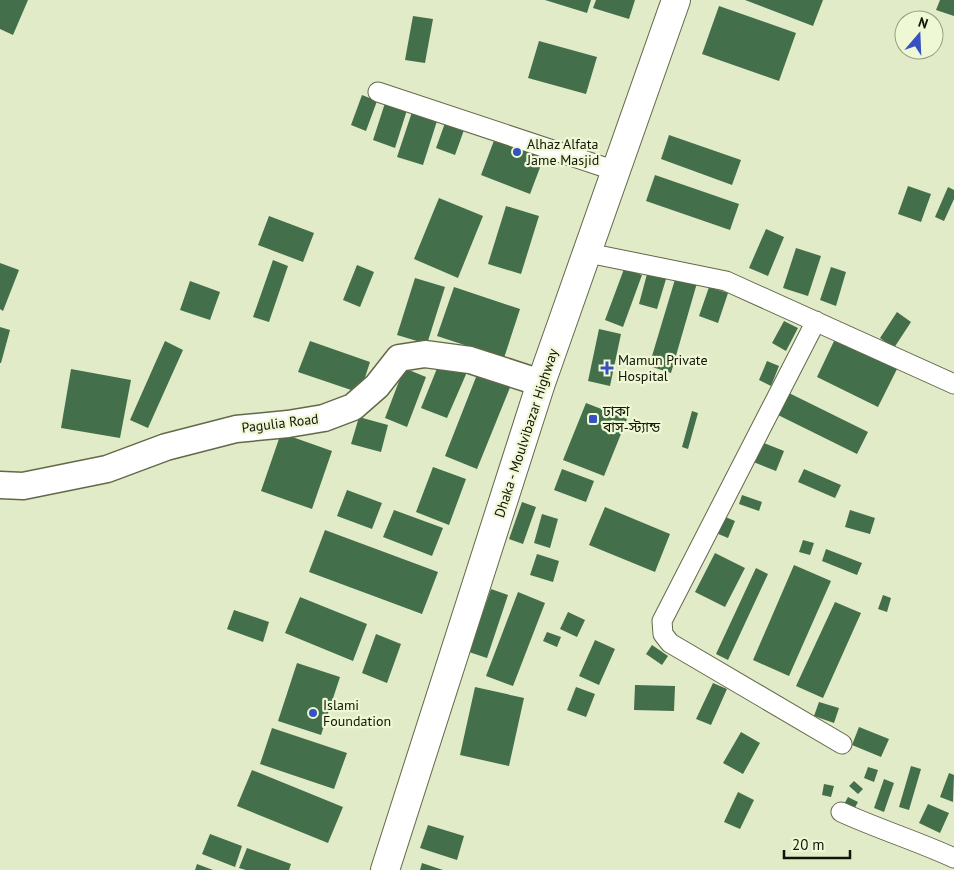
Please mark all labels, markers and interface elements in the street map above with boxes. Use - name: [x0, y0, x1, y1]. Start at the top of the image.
- north arrow: [894, 10, 944, 60]
- text: N: [916, 13, 931, 33]
- place label: Alhaz Alfata Jame Masjid: [526, 135, 599, 169]
- marker: Alhaz Alfata Jame Masjid: [511, 146, 523, 158]
- street label: Dhaka - Moulvibazar Highway: [490, 346, 562, 520]
- place label: Mamun Private Hospital: [618, 351, 708, 385]
- marker: Mamun Private Hospital: [600, 361, 614, 375]
- place label: ঢাকা বাস-স্ট্যান্ড: [602, 402, 661, 436]
- street label: Pagulia Road: [240, 409, 320, 437]
- marker: ঢাকা বাস-স্ট্যান্ড: [587, 413, 599, 425]
- place label: Islami Foundation: [323, 696, 391, 730]
- marker: Islami Foundation: [307, 707, 319, 719]
- scale bar: [784, 828, 850, 860]
- text: 20 m: [792, 835, 825, 854]

